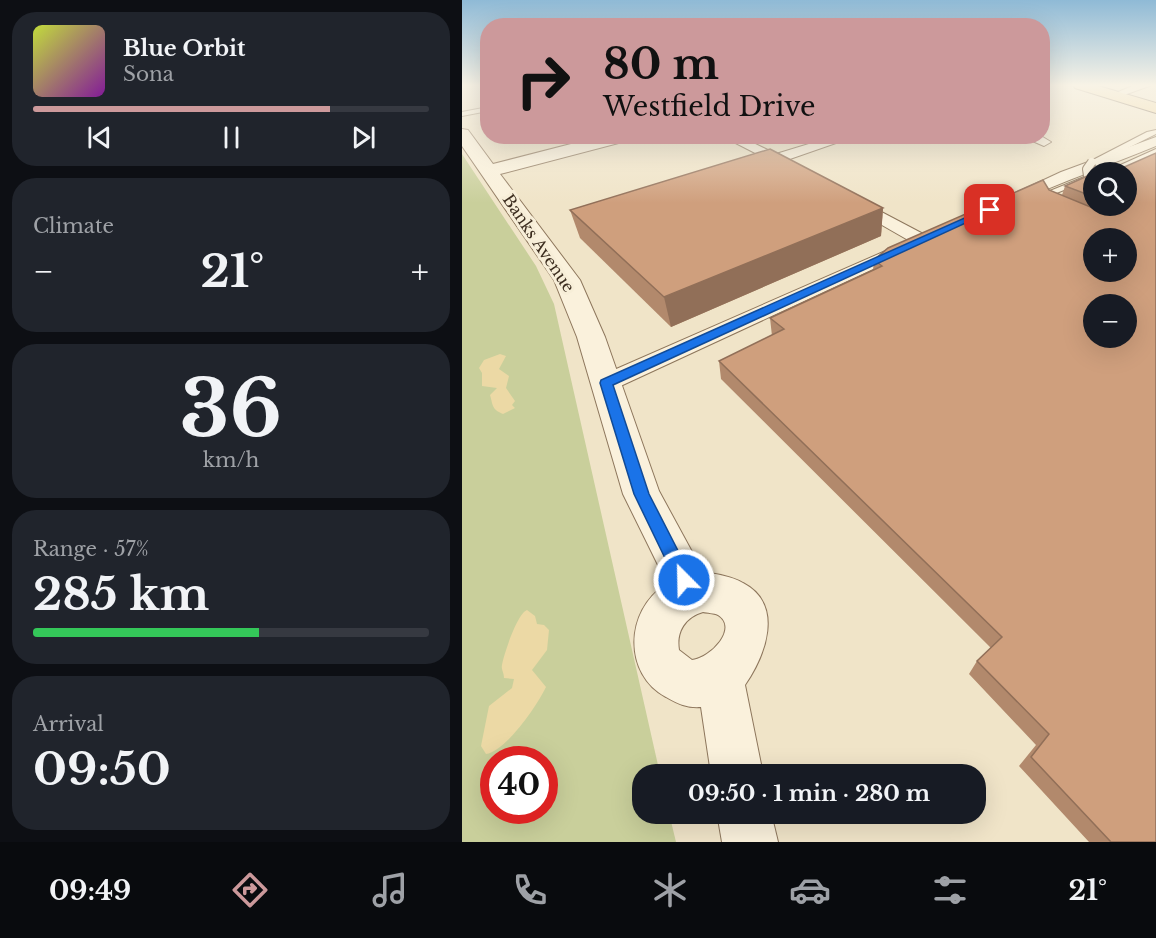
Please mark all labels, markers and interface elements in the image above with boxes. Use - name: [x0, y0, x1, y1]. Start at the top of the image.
- text: Blue Orbit: [123, 35, 245, 62]
- text: 80 m: [603, 38, 719, 90]
- icon: right: [504, 42, 582, 120]
- text: Sona: [123, 62, 174, 86]
- text: Westfield Drive: [603, 90, 816, 123]
- icon: previous: [83, 121, 116, 154]
- icon: pause: [215, 121, 248, 154]
- icon: next: [347, 121, 380, 154]
- map controls: [1083, 162, 1137, 348]
- button: search: [1083, 162, 1137, 216]
- pin: [964, 184, 1015, 235]
- street label: Banks Avenue: [499, 190, 579, 296]
- icon: arrive: [973, 193, 1006, 226]
- text: Climate: [33, 214, 114, 238]
- button: +: [1083, 228, 1137, 282]
- text: 21°: [200, 243, 264, 299]
- text: −: [33, 251, 54, 292]
- text: +: [411, 251, 429, 292]
- button: −: [1083, 294, 1137, 348]
- text: 36: [180, 360, 282, 457]
- text: km/h: [203, 448, 259, 472]
- text: Range · 57%: [33, 537, 149, 561]
- position arrow: [652, 548, 716, 612]
- text: 285 km: [33, 566, 209, 622]
- text: Arrival: [33, 712, 104, 736]
- text: 09:50: [33, 741, 171, 797]
- speed limit sign: 40: [480, 746, 558, 824]
- text: 09:50 · 1 min · 280 m: [688, 780, 930, 807]
- icon: directions: [229, 869, 271, 911]
- icon: music: [369, 869, 411, 911]
- icon: phone: [509, 869, 551, 911]
- icon: climate: [649, 869, 691, 911]
- icon: car: [789, 869, 831, 911]
- icon: filters: [929, 869, 971, 911]
- text: 09:49: [49, 874, 131, 907]
- text: 21°: [1069, 874, 1107, 907]

